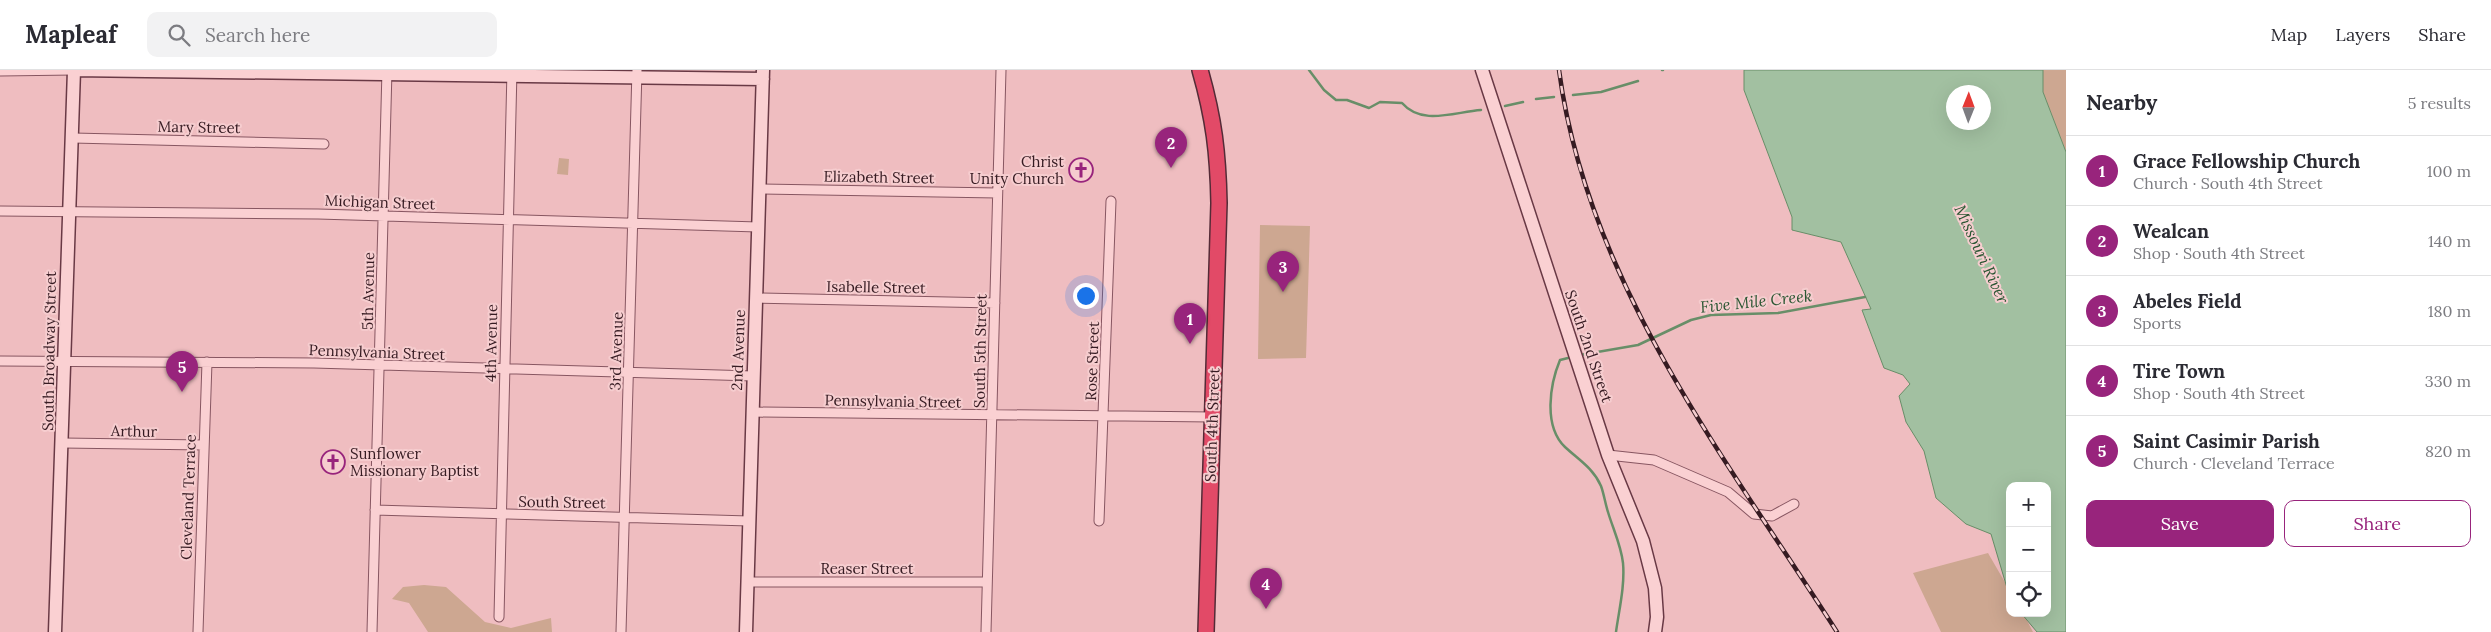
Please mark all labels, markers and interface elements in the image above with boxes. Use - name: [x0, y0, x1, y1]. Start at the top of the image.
- search box: [147, 12, 497, 57]
- text: Mapleaf: [25, 19, 117, 50]
- icon: search: [165, 21, 193, 49]
- text: Search here: [205, 23, 310, 47]
- text: Map: [2271, 23, 2307, 46]
- text: Layers: [2335, 23, 2390, 46]
- text: Share: [2418, 23, 2466, 46]
- north arrow: [1946, 85, 1991, 130]
- text: Nearby: [2086, 89, 2157, 116]
- text: 5 results: [2408, 93, 2471, 113]
- street label: Mary Street: [158, 117, 241, 137]
- pin: 2: [1155, 127, 1187, 168]
- text: Grace Fellowship Church: [2133, 149, 2360, 173]
- place label: Christ Unity Church: [970, 152, 1064, 188]
- church icon: Christ Unity Church: [1068, 157, 1094, 183]
- text: 1: [2099, 161, 2105, 181]
- text: 100 m: [2427, 161, 2471, 181]
- street label: Elizabeth Street: [823, 167, 935, 187]
- text: Church · South 4th Street: [2133, 173, 2323, 193]
- street label: Michigan Street: [324, 191, 436, 213]
- water label: Missouri River: [1950, 202, 2014, 307]
- text: Wealcan: [2133, 219, 2209, 243]
- text: 2: [2098, 231, 2106, 251]
- text: 140 m: [2428, 231, 2471, 251]
- text: Shop · South 4th Street: [2133, 243, 2305, 263]
- pin: 3: [1267, 251, 1299, 292]
- street label: 5th Avenue: [358, 252, 378, 330]
- street label: South Broadway Street: [38, 271, 60, 431]
- street label: Isabelle Street: [826, 277, 926, 297]
- your location: [1073, 283, 1099, 309]
- water label: Five Mile Creek: [1699, 285, 1813, 317]
- street label: South 2nd Street: [1561, 287, 1617, 405]
- text: Abeles Field: [2133, 289, 2242, 313]
- street label: South 5th Street: [970, 293, 991, 408]
- text: 3: [2098, 301, 2106, 321]
- text: 180 m: [2428, 301, 2471, 321]
- pin: 1: [1174, 303, 1206, 344]
- street label: 4th Avenue: [481, 304, 501, 382]
- street label: 2nd Avenue: [727, 309, 749, 391]
- street label: 3rd Avenue: [605, 311, 627, 391]
- text: Sports: [2133, 313, 2182, 333]
- street label: Rose Street: [1081, 321, 1103, 401]
- street label: Pennsylvania Street: [308, 340, 446, 364]
- pin: 5: [166, 351, 198, 392]
- text: Tire Town: [2133, 359, 2225, 383]
- street label: South 4th Street: [1201, 367, 1223, 482]
- text: 4: [2098, 371, 2106, 391]
- text: 330 m: [2425, 371, 2471, 391]
- text: Shop · South 4th Street: [2133, 383, 2305, 403]
- street label: Pennsylvania Street: [824, 390, 962, 412]
- street label: Arthur: [110, 421, 158, 441]
- text: Saint Casimir Parish: [2133, 429, 2320, 453]
- street label: Cleveland Terrace: [176, 434, 200, 560]
- text: 5: [2098, 441, 2106, 461]
- text: 820 m: [2425, 441, 2471, 461]
- place label: Sunflower Missionary Baptist: [350, 444, 479, 480]
- church icon: Sunflower Missionary Baptist: [320, 449, 346, 475]
- text: Church · Cleveland Terrace: [2133, 453, 2335, 473]
- map controls: [2006, 482, 2051, 617]
- button: +: [2006, 482, 2051, 527]
- street label: South Street: [518, 492, 606, 512]
- button: Save: [2086, 500, 2274, 547]
- button: Share: [2284, 500, 2471, 547]
- button: −: [2006, 527, 2051, 572]
- street label: Reaser Street: [820, 559, 914, 578]
- pin: 4: [1250, 568, 1282, 609]
- button: locate: [2006, 572, 2051, 617]

